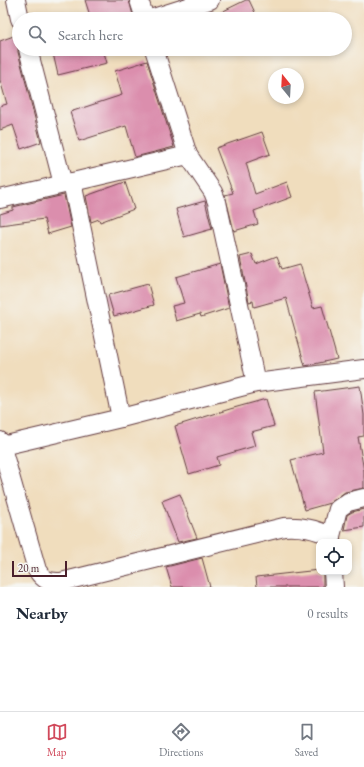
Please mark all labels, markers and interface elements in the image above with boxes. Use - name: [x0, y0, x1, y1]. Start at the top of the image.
- search box: [12, 12, 352, 56]
- icon: search: [26, 23, 48, 45]
- text: Search here: [58, 25, 123, 44]
- north arrow: [268, 68, 304, 104]
- map controls: [316, 539, 352, 575]
- button: locate: [316, 539, 352, 575]
- scale bar: [12, 559, 67, 578]
- text: 20 m: [18, 561, 39, 575]
- text: Nearby: [16, 602, 68, 624]
- text: 0 results: [307, 605, 348, 622]
- tab: Map: [46, 721, 68, 759]
- tab: Directions: [159, 721, 203, 759]
- tab: Saved: [295, 721, 318, 759]

